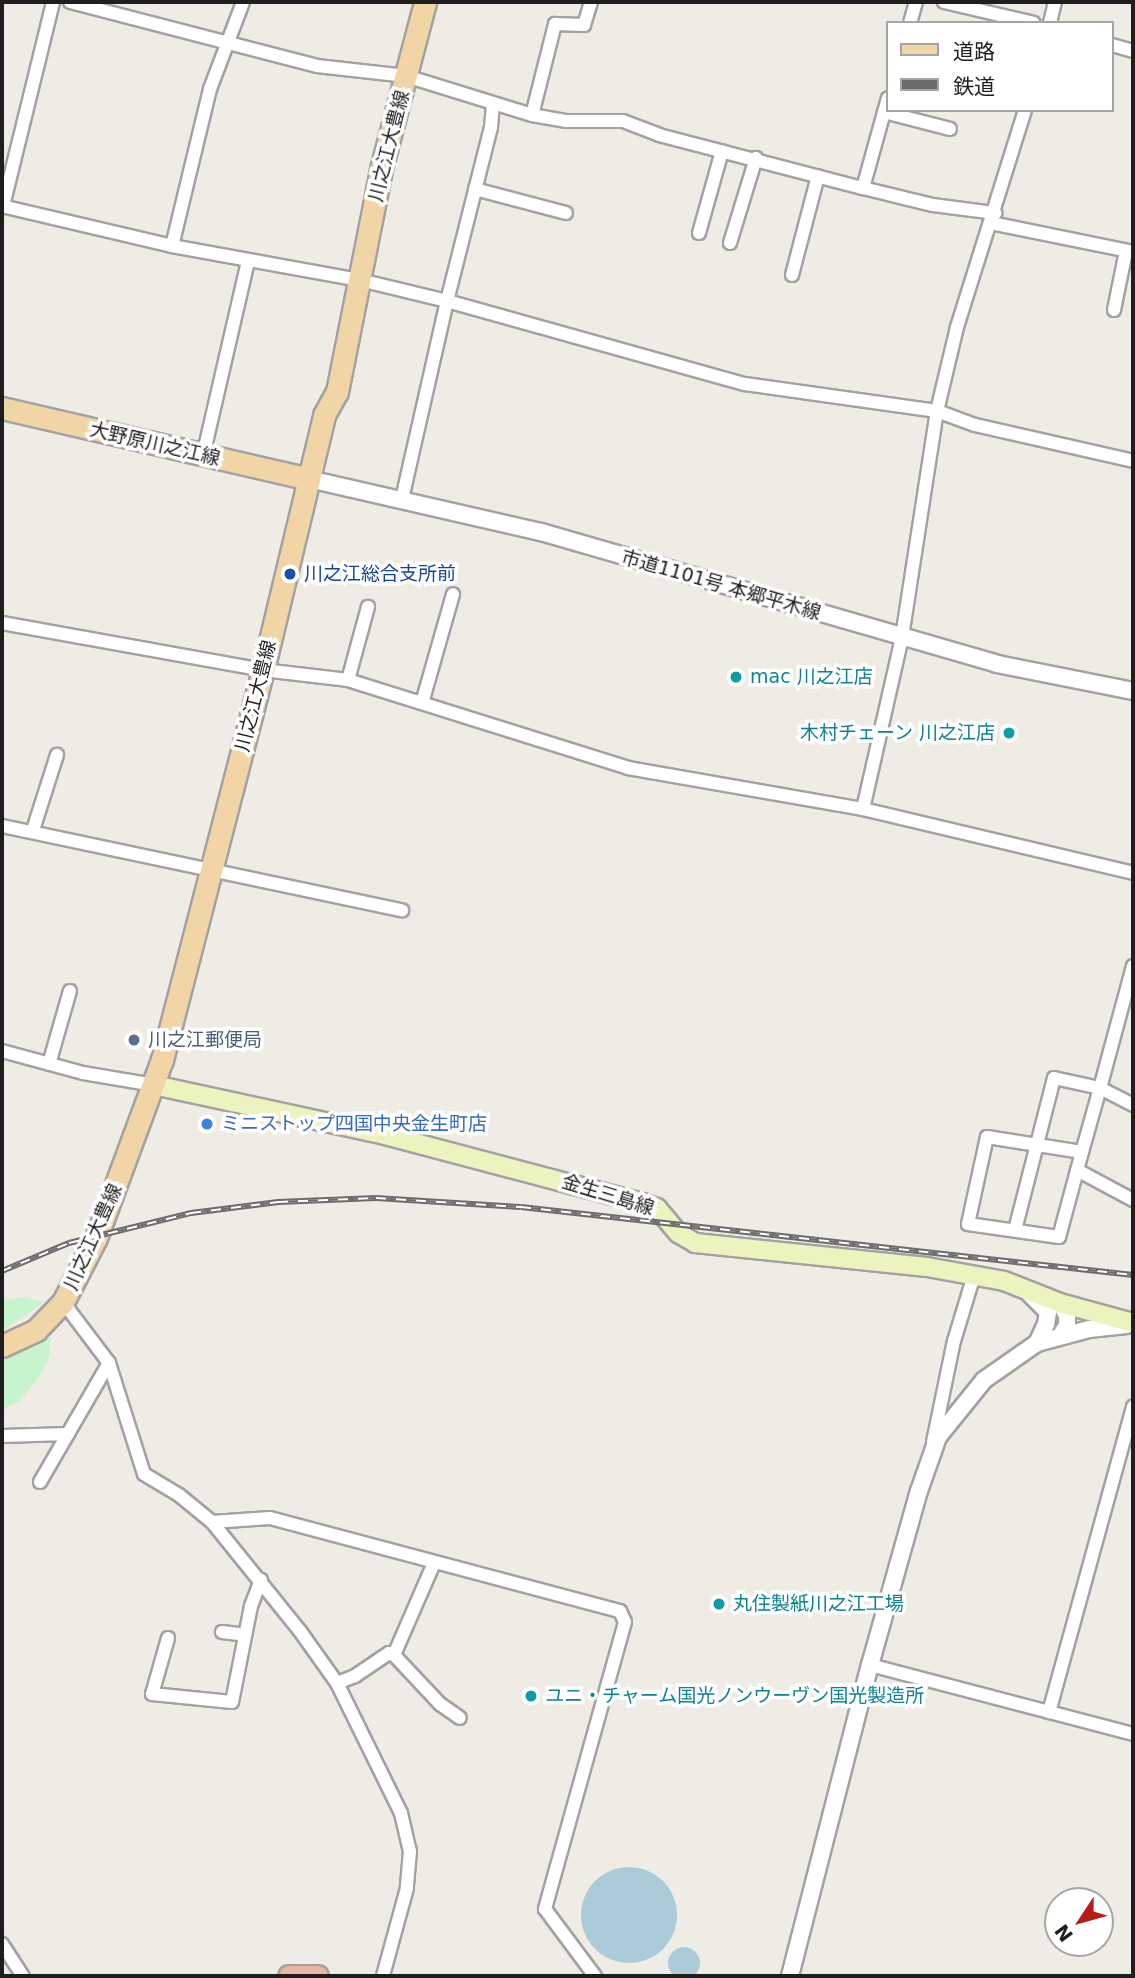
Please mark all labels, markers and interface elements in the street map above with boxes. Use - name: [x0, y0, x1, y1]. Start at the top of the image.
- legend: [886, 21, 1114, 112]
- text: 道路: [953, 40, 995, 64]
- text: 鉄道: [953, 75, 995, 99]
- street label: 川之江大豊線: [364, 88, 414, 204]
- street label: 大野原川之江線: [88, 418, 222, 470]
- street label: 市道1101号 本郷平木線: [619, 546, 823, 624]
- place label: 川之江総合支所前: [304, 563, 456, 585]
- marker: 川之江総合支所前: [282, 566, 298, 582]
- street label: 川之江大豊線: [231, 638, 281, 754]
- place label: mac 川之江店: [750, 666, 873, 688]
- marker: mac 川之江店: [728, 669, 744, 685]
- place label: 木村チェーン 川之江店: [799, 722, 995, 744]
- marker: 木村チェーン 川之江店: [1001, 725, 1017, 741]
- place label: 川之江郵便局: [148, 1029, 262, 1051]
- marker: 川之江郵便局: [126, 1032, 142, 1048]
- place label: ミニストップ四国中央金生町店: [221, 1113, 487, 1135]
- marker: ミニストップ四国中央金生町店: [199, 1116, 215, 1132]
- street label: 金生三島線: [559, 1170, 657, 1220]
- street label: 川之江大豊線: [59, 1180, 127, 1294]
- place label: 丸住製紙川之江工場: [733, 1593, 904, 1615]
- marker: 丸住製紙川之江工場: [711, 1596, 727, 1612]
- place label: ユニ・チャーム国光ノンウーヴン国光製造所: [545, 1685, 925, 1707]
- marker: ユニ・チャーム国光ノンウーヴン国光製造所: [523, 1688, 539, 1704]
- north arrow: [1044, 1887, 1114, 1957]
- text: N: [1050, 1920, 1077, 1946]

